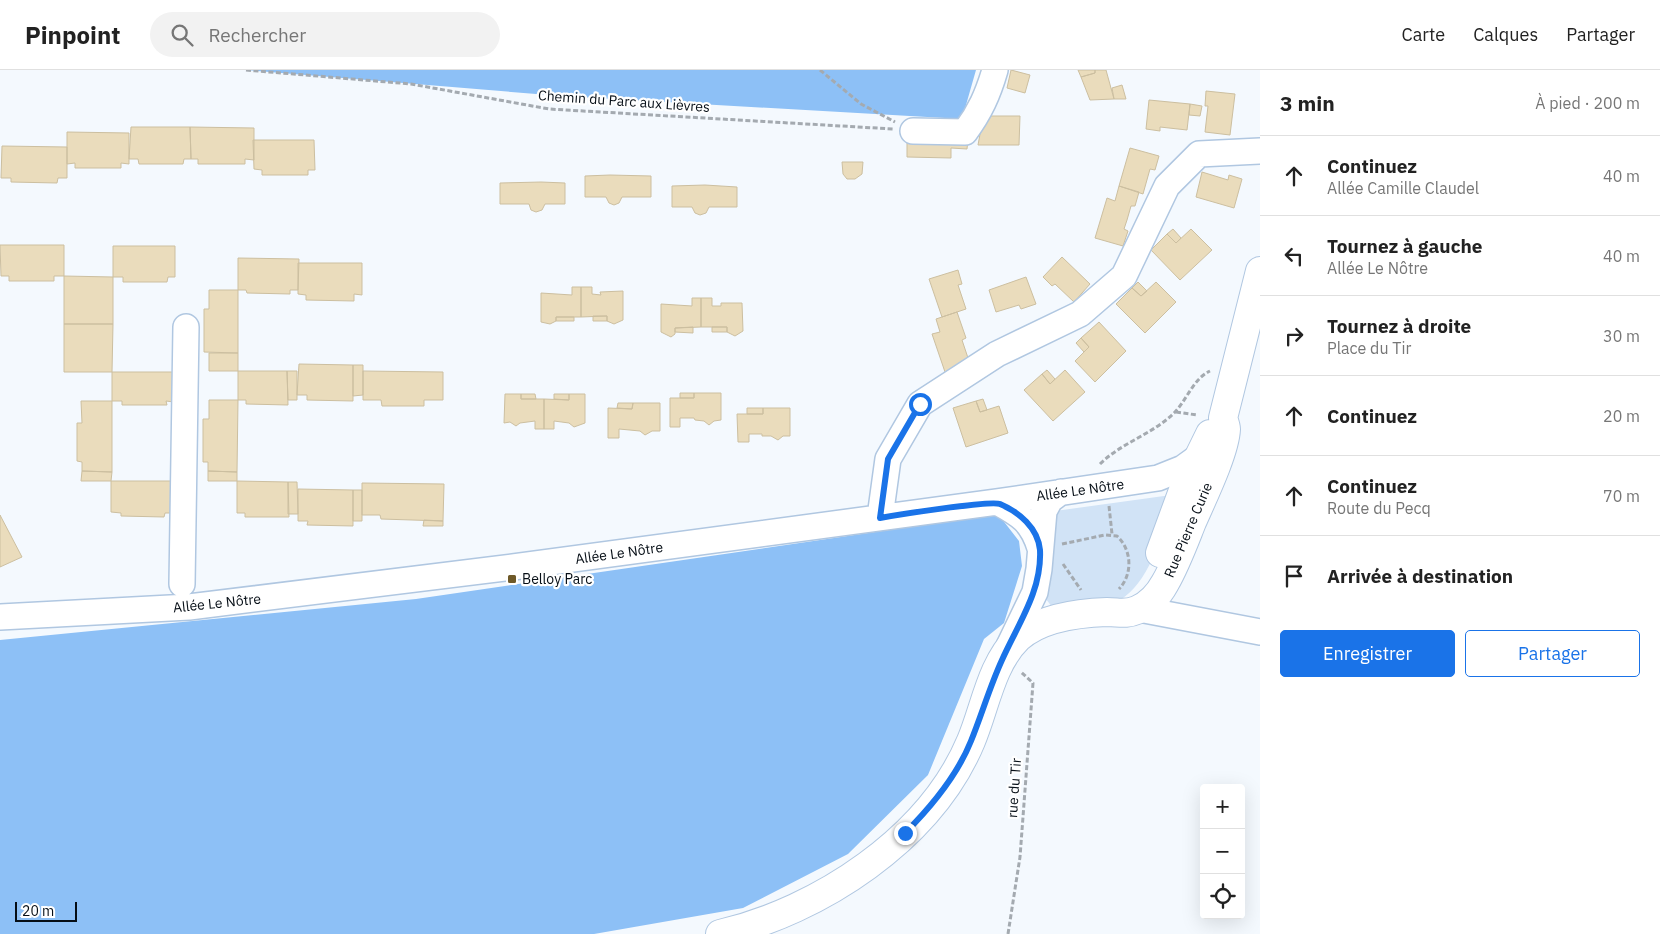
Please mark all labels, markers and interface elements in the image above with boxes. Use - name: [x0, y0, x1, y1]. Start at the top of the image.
- search box: [150, 12, 500, 57]
- text: Pinpoint: [25, 19, 120, 51]
- icon: search: [168, 21, 196, 49]
- text: Rechercher: [208, 23, 306, 47]
- text: Carte: [1402, 23, 1445, 46]
- text: Calques: [1473, 23, 1538, 46]
- text: Partager: [1566, 23, 1635, 46]
- street label: Chemin du Parc aux Lièvres: [537, 86, 711, 116]
- text: 3 min: [1280, 89, 1335, 117]
- text: À pied · 200 m: [1535, 93, 1640, 113]
- text: Continuez: [1327, 154, 1417, 178]
- icon: ahead: [1280, 162, 1308, 190]
- text: 40 m: [1603, 166, 1640, 186]
- text: Allée Camille Claudel: [1327, 178, 1479, 198]
- text: Tournez à gauche: [1327, 234, 1483, 258]
- icon: left: [1280, 242, 1308, 270]
- text: 40 m: [1603, 246, 1640, 266]
- text: Allée Le Nôtre: [1327, 258, 1428, 278]
- text: Tournez à droite: [1327, 314, 1471, 338]
- icon: right: [1280, 322, 1308, 350]
- text: 30 m: [1603, 326, 1640, 346]
- text: Place du Tir: [1327, 338, 1411, 358]
- route start: [909, 393, 932, 416]
- icon: ahead: [1280, 402, 1308, 430]
- text: Continuez: [1327, 404, 1417, 428]
- text: 20 m: [1603, 406, 1640, 426]
- text: Continuez: [1327, 474, 1417, 498]
- street label: Allée Le Nôtre: [1035, 475, 1125, 505]
- street label: Rue Pierre Curie: [1160, 479, 1216, 580]
- icon: ahead: [1280, 482, 1308, 510]
- text: 70 m: [1603, 486, 1640, 506]
- text: Route du Pecq: [1327, 498, 1431, 518]
- street label: Allée Le Nôtre: [574, 538, 664, 568]
- icon: arrive: [1280, 562, 1308, 590]
- text: Arrivée à destination: [1327, 564, 1513, 588]
- place label: Belloy Parc: [522, 570, 592, 588]
- marker: Belloy Parc: [506, 573, 518, 585]
- street label: Allée Le Nôtre: [172, 589, 262, 617]
- button: Enregistrer: [1280, 630, 1455, 677]
- button: Partager: [1465, 630, 1640, 677]
- street label: rue du Tir: [1003, 757, 1025, 819]
- map controls: [1200, 784, 1245, 919]
- button: +: [1200, 784, 1245, 829]
- route end: [894, 822, 917, 845]
- button: −: [1200, 829, 1245, 874]
- button: locate: [1200, 874, 1245, 919]
- scale bar: [15, 899, 78, 922]
- text: 20 m: [22, 902, 54, 920]

